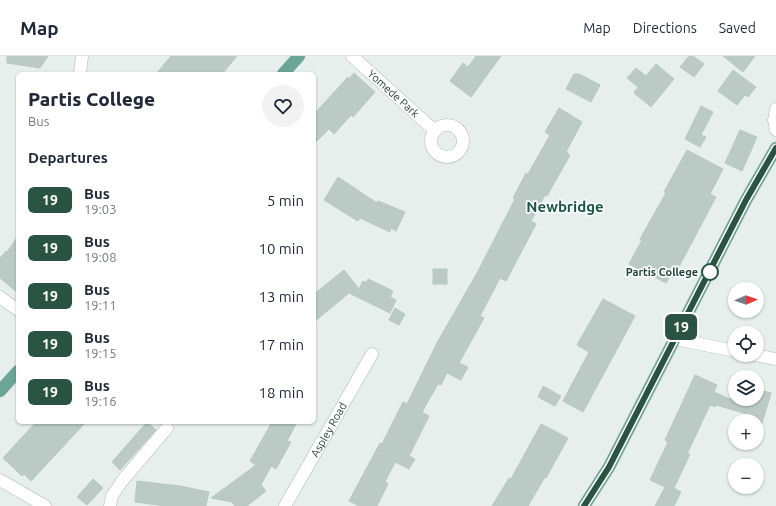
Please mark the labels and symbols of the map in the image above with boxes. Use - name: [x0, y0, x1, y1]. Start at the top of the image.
- street label: Yomede Park: [365, 67, 422, 120]
- district label: Newbridge: [526, 198, 604, 215]
- marker: Partis College: [701, 263, 719, 281]
- place label: Partis College: [626, 266, 698, 278]
- north arrow: [728, 282, 764, 318]
- line badge: 19: [663, 314, 699, 340]
- street label: Aspley Road: [308, 400, 349, 459]

